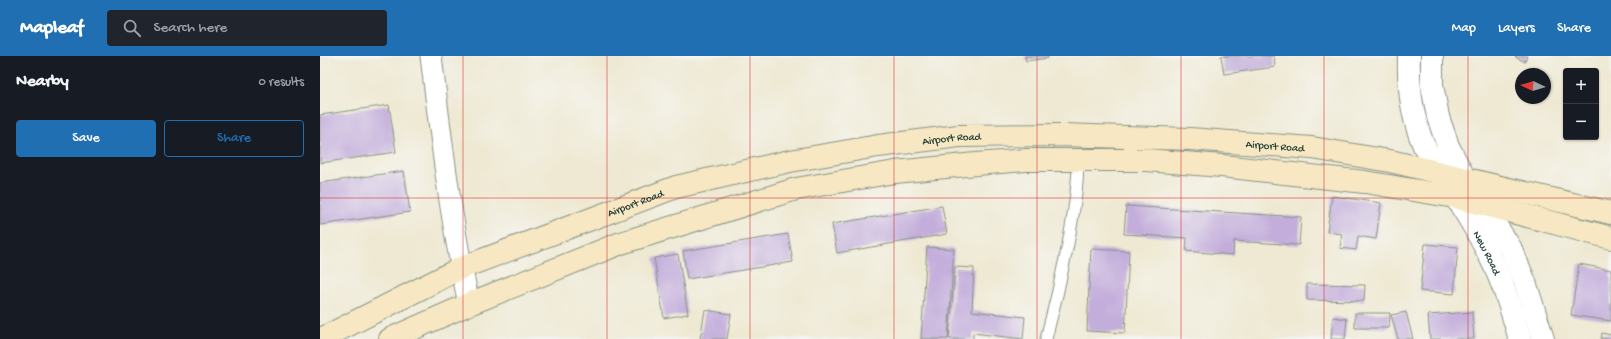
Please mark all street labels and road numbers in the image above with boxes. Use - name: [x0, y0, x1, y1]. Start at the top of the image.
- street label: Airport Road: [922, 132, 983, 148]
- street label: Airport Road: [1245, 139, 1306, 156]
- street label: Airport Road: [606, 188, 667, 220]
- street label: New Road: [1469, 229, 1502, 279]

